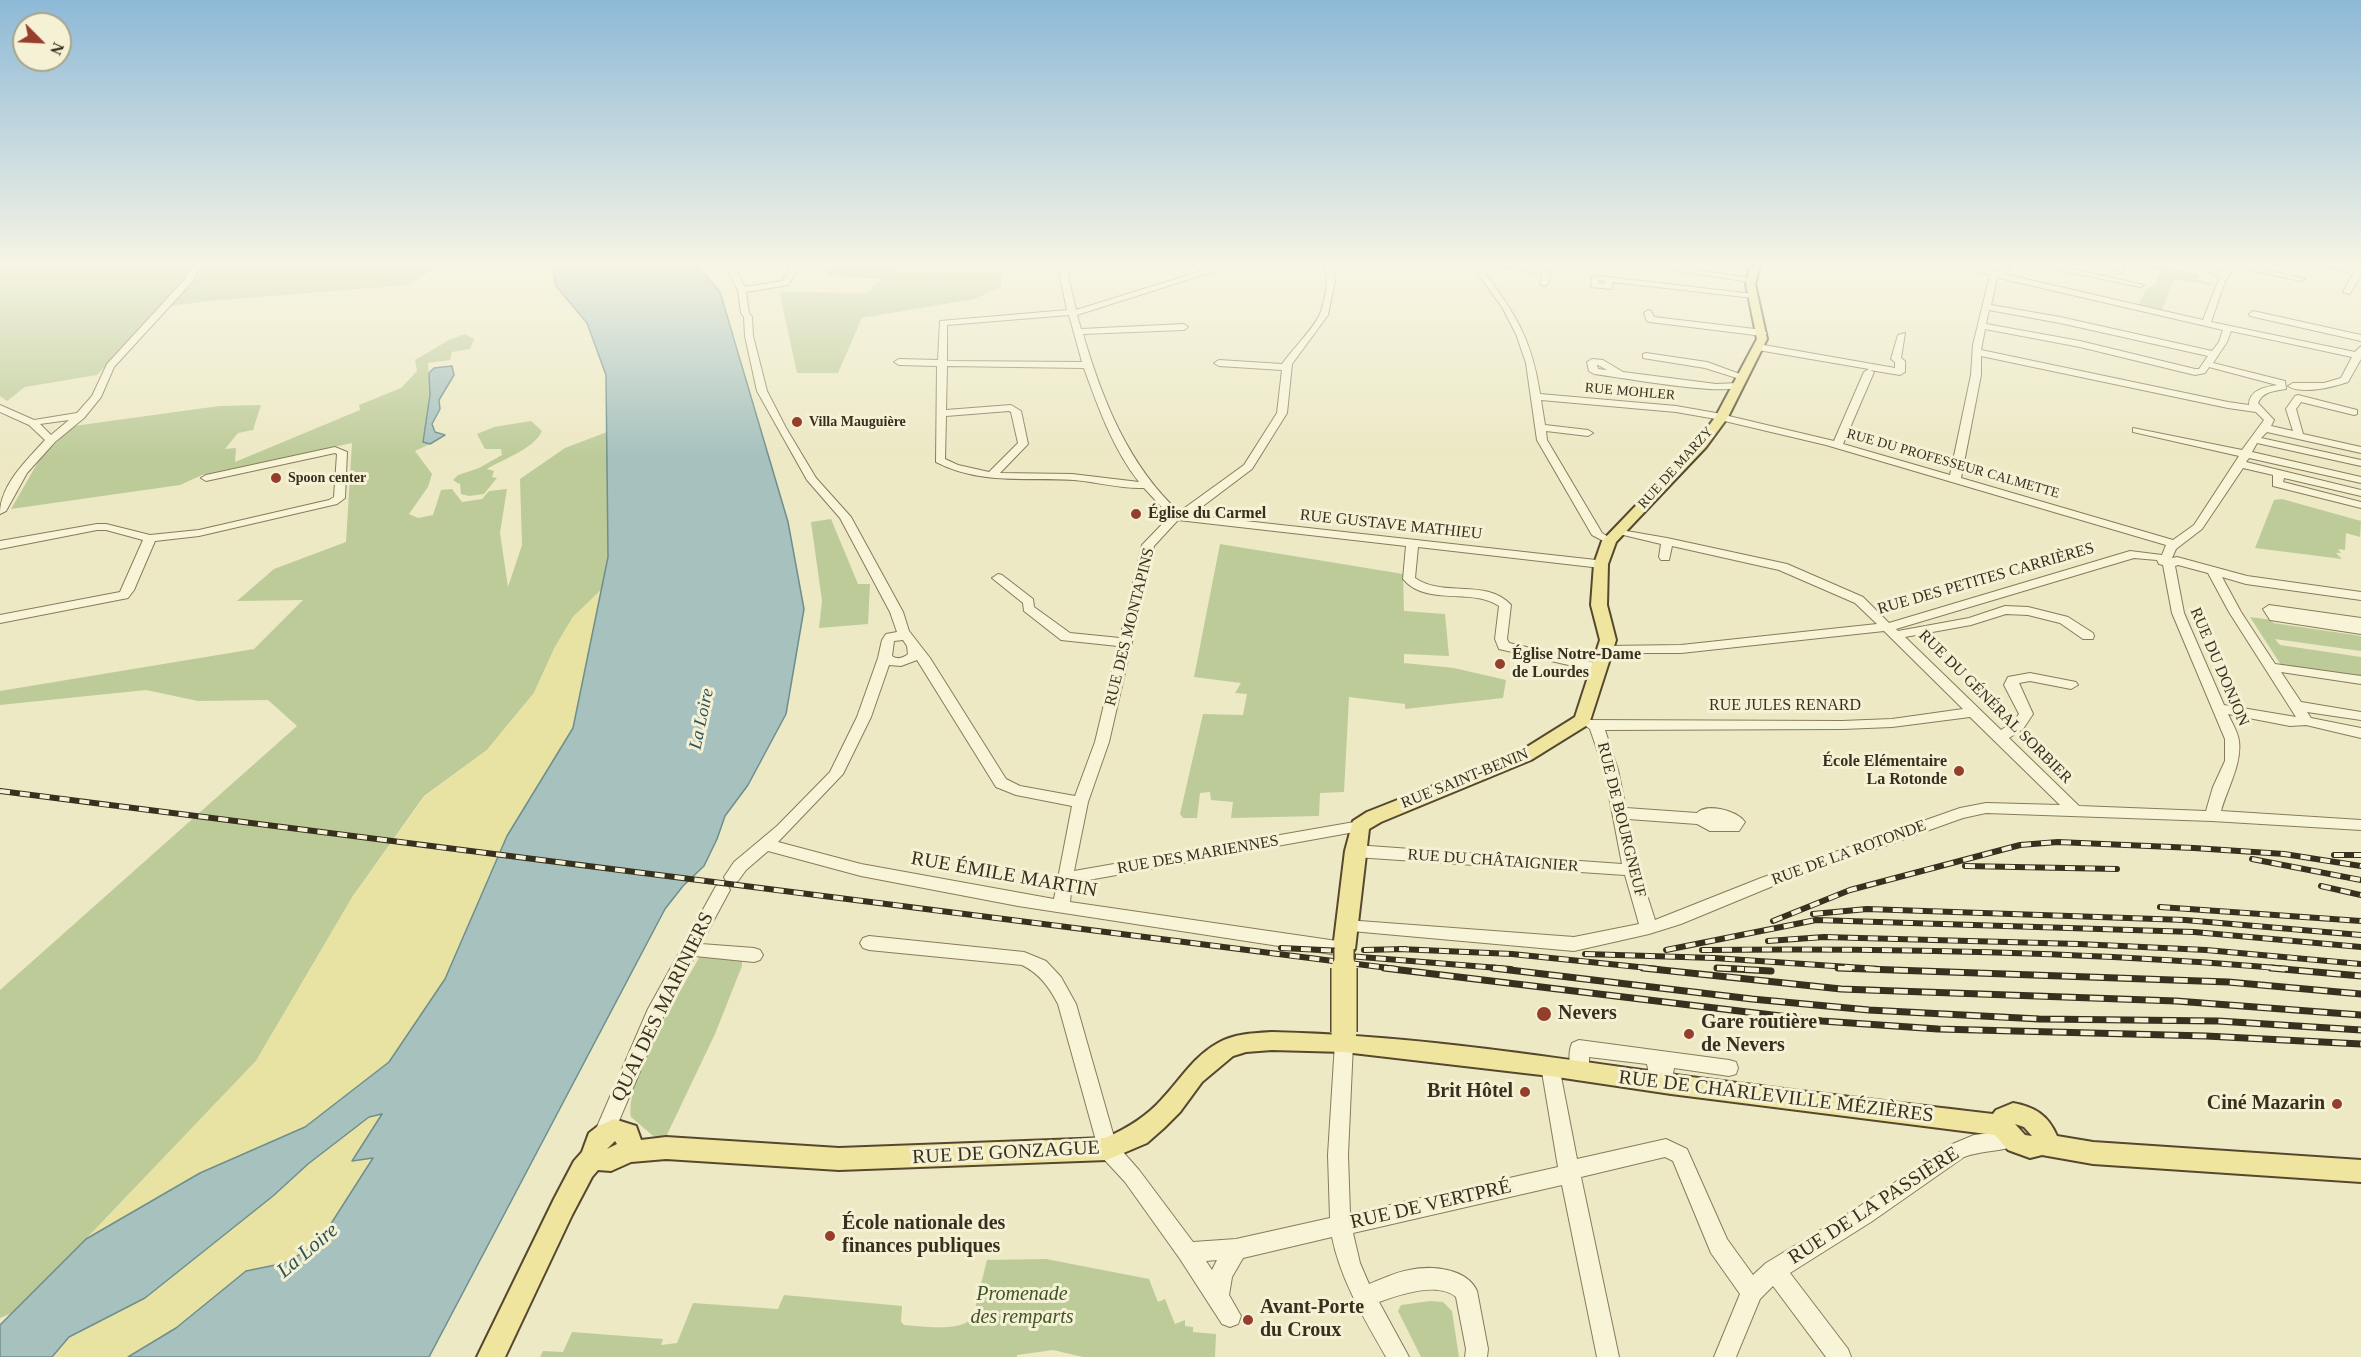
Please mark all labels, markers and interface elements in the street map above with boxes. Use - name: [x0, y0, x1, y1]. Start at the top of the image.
- north arrow: [12, 12, 72, 72]
- text: N: [47, 40, 67, 57]
- street label: RUE MOHLER: [1584, 380, 1676, 404]
- place label: Villa Mauguière: [809, 414, 906, 430]
- marker: Villa Mauguière: [790, 415, 804, 429]
- street label: RUE DE MARZY: [1635, 424, 1717, 512]
- street label: RUE DU PROFESSEUR CALMETTE: [1845, 426, 2061, 502]
- place label: Spoon center: [288, 470, 366, 486]
- marker: Spoon center: [269, 471, 283, 485]
- place label: Église du Carmel: [1148, 504, 1266, 524]
- street label: RUE GUSTAVE MATHIEU: [1299, 506, 1483, 544]
- marker: Église du Carmel: [1129, 507, 1143, 521]
- street label: RUE DES PETITES CARRIÈRES: [1875, 539, 2097, 619]
- street label: RUE DES MONTAPINS: [1101, 546, 1159, 708]
- street label: RUE DU DONJON: [2185, 605, 2253, 729]
- street label: RUE DU GÉNÉRAL SORBIER: [1914, 626, 2076, 788]
- place label: Église Notre-Dame de Lourdes: [1512, 645, 1641, 683]
- marker: Église Notre-Dame de Lourdes: [1493, 657, 1507, 671]
- water label: La Loire: [685, 687, 719, 751]
- street label: RUE JULES RENARD: [1709, 696, 1861, 716]
- street label: RUE DE BOURGNEUF: [1592, 740, 1650, 900]
- street label: RUE SAINT-BENIN: [1398, 745, 1532, 813]
- place label: École Elémentaire La Rotonde: [1822, 752, 1947, 790]
- marker: École Elémentaire La Rotonde: [1952, 764, 1966, 778]
- street label: RUE DE LA ROTONDE: [1769, 816, 1929, 890]
- street label: RUE DES MARIENNES: [1116, 831, 1280, 879]
- street label: RUE DU CHÂTAIGNIER: [1407, 845, 1579, 877]
- street label: RUE ÉMILE MARTIN: [909, 847, 1099, 903]
- street label: QUAI DES MARINIERS: [607, 908, 719, 1106]
- place label: Nevers: [1558, 1002, 1617, 1026]
- marker: Nevers: [1535, 1005, 1553, 1023]
- place label: Gare routière de Nevers: [1701, 1011, 1817, 1058]
- marker: Gare routière de Nevers: [1682, 1027, 1696, 1041]
- street label: RUE DE CHARLEVILLE MÉZIÈRES: [1617, 1066, 1935, 1128]
- place label: Brit Hôtel: [1427, 1080, 1513, 1104]
- marker: Brit Hôtel: [1518, 1085, 1532, 1099]
- place label: Ciné Mazarin: [2207, 1092, 2325, 1116]
- marker: Ciné Mazarin: [2330, 1097, 2344, 1111]
- street label: RUE DE GONZAGUE: [912, 1136, 1100, 1170]
- street label: RUE DE LA PASSIÈRE: [1784, 1142, 1964, 1270]
- street label: RUE DE VERTPRÉ: [1348, 1175, 1514, 1235]
- place label: École nationale des finances publiques: [842, 1212, 1005, 1259]
- water label: La Loire: [272, 1218, 344, 1284]
- marker: École nationale des finances publiques: [823, 1229, 837, 1243]
- park label: Promenade des remparts: [970, 1283, 1074, 1330]
- place label: Avant-Porte du Croux: [1260, 1296, 1364, 1343]
- marker: Avant-Porte du Croux: [1241, 1313, 1255, 1327]

